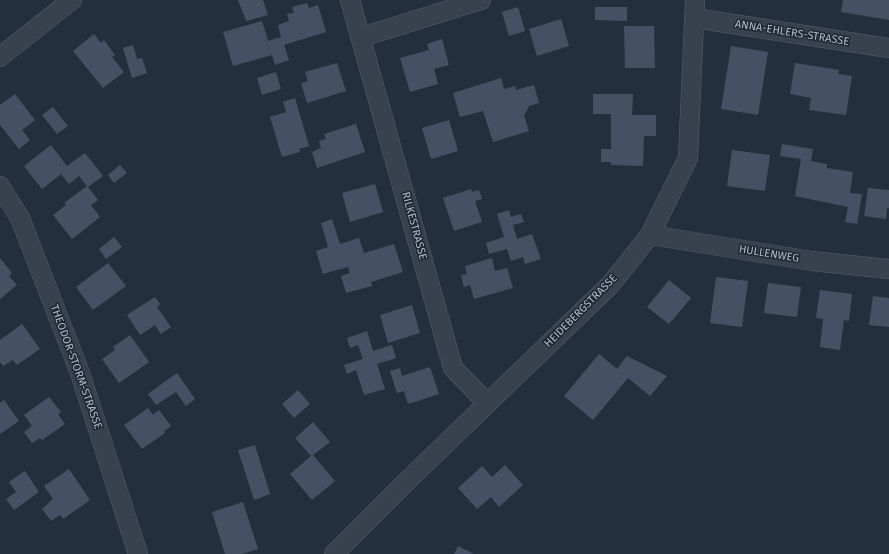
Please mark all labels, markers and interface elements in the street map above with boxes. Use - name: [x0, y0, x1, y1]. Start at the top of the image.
- street label: ANNA-EHLERS-STRASSE: [734, 17, 850, 49]
- street label: RILKESTRASSE: [399, 191, 429, 261]
- street label: HULLENWEG: [738, 243, 800, 265]
- street label: HEIDEBERGSTRASSE: [542, 272, 620, 350]
- street label: THEODOR-STORM-STRASSE: [47, 303, 105, 431]

